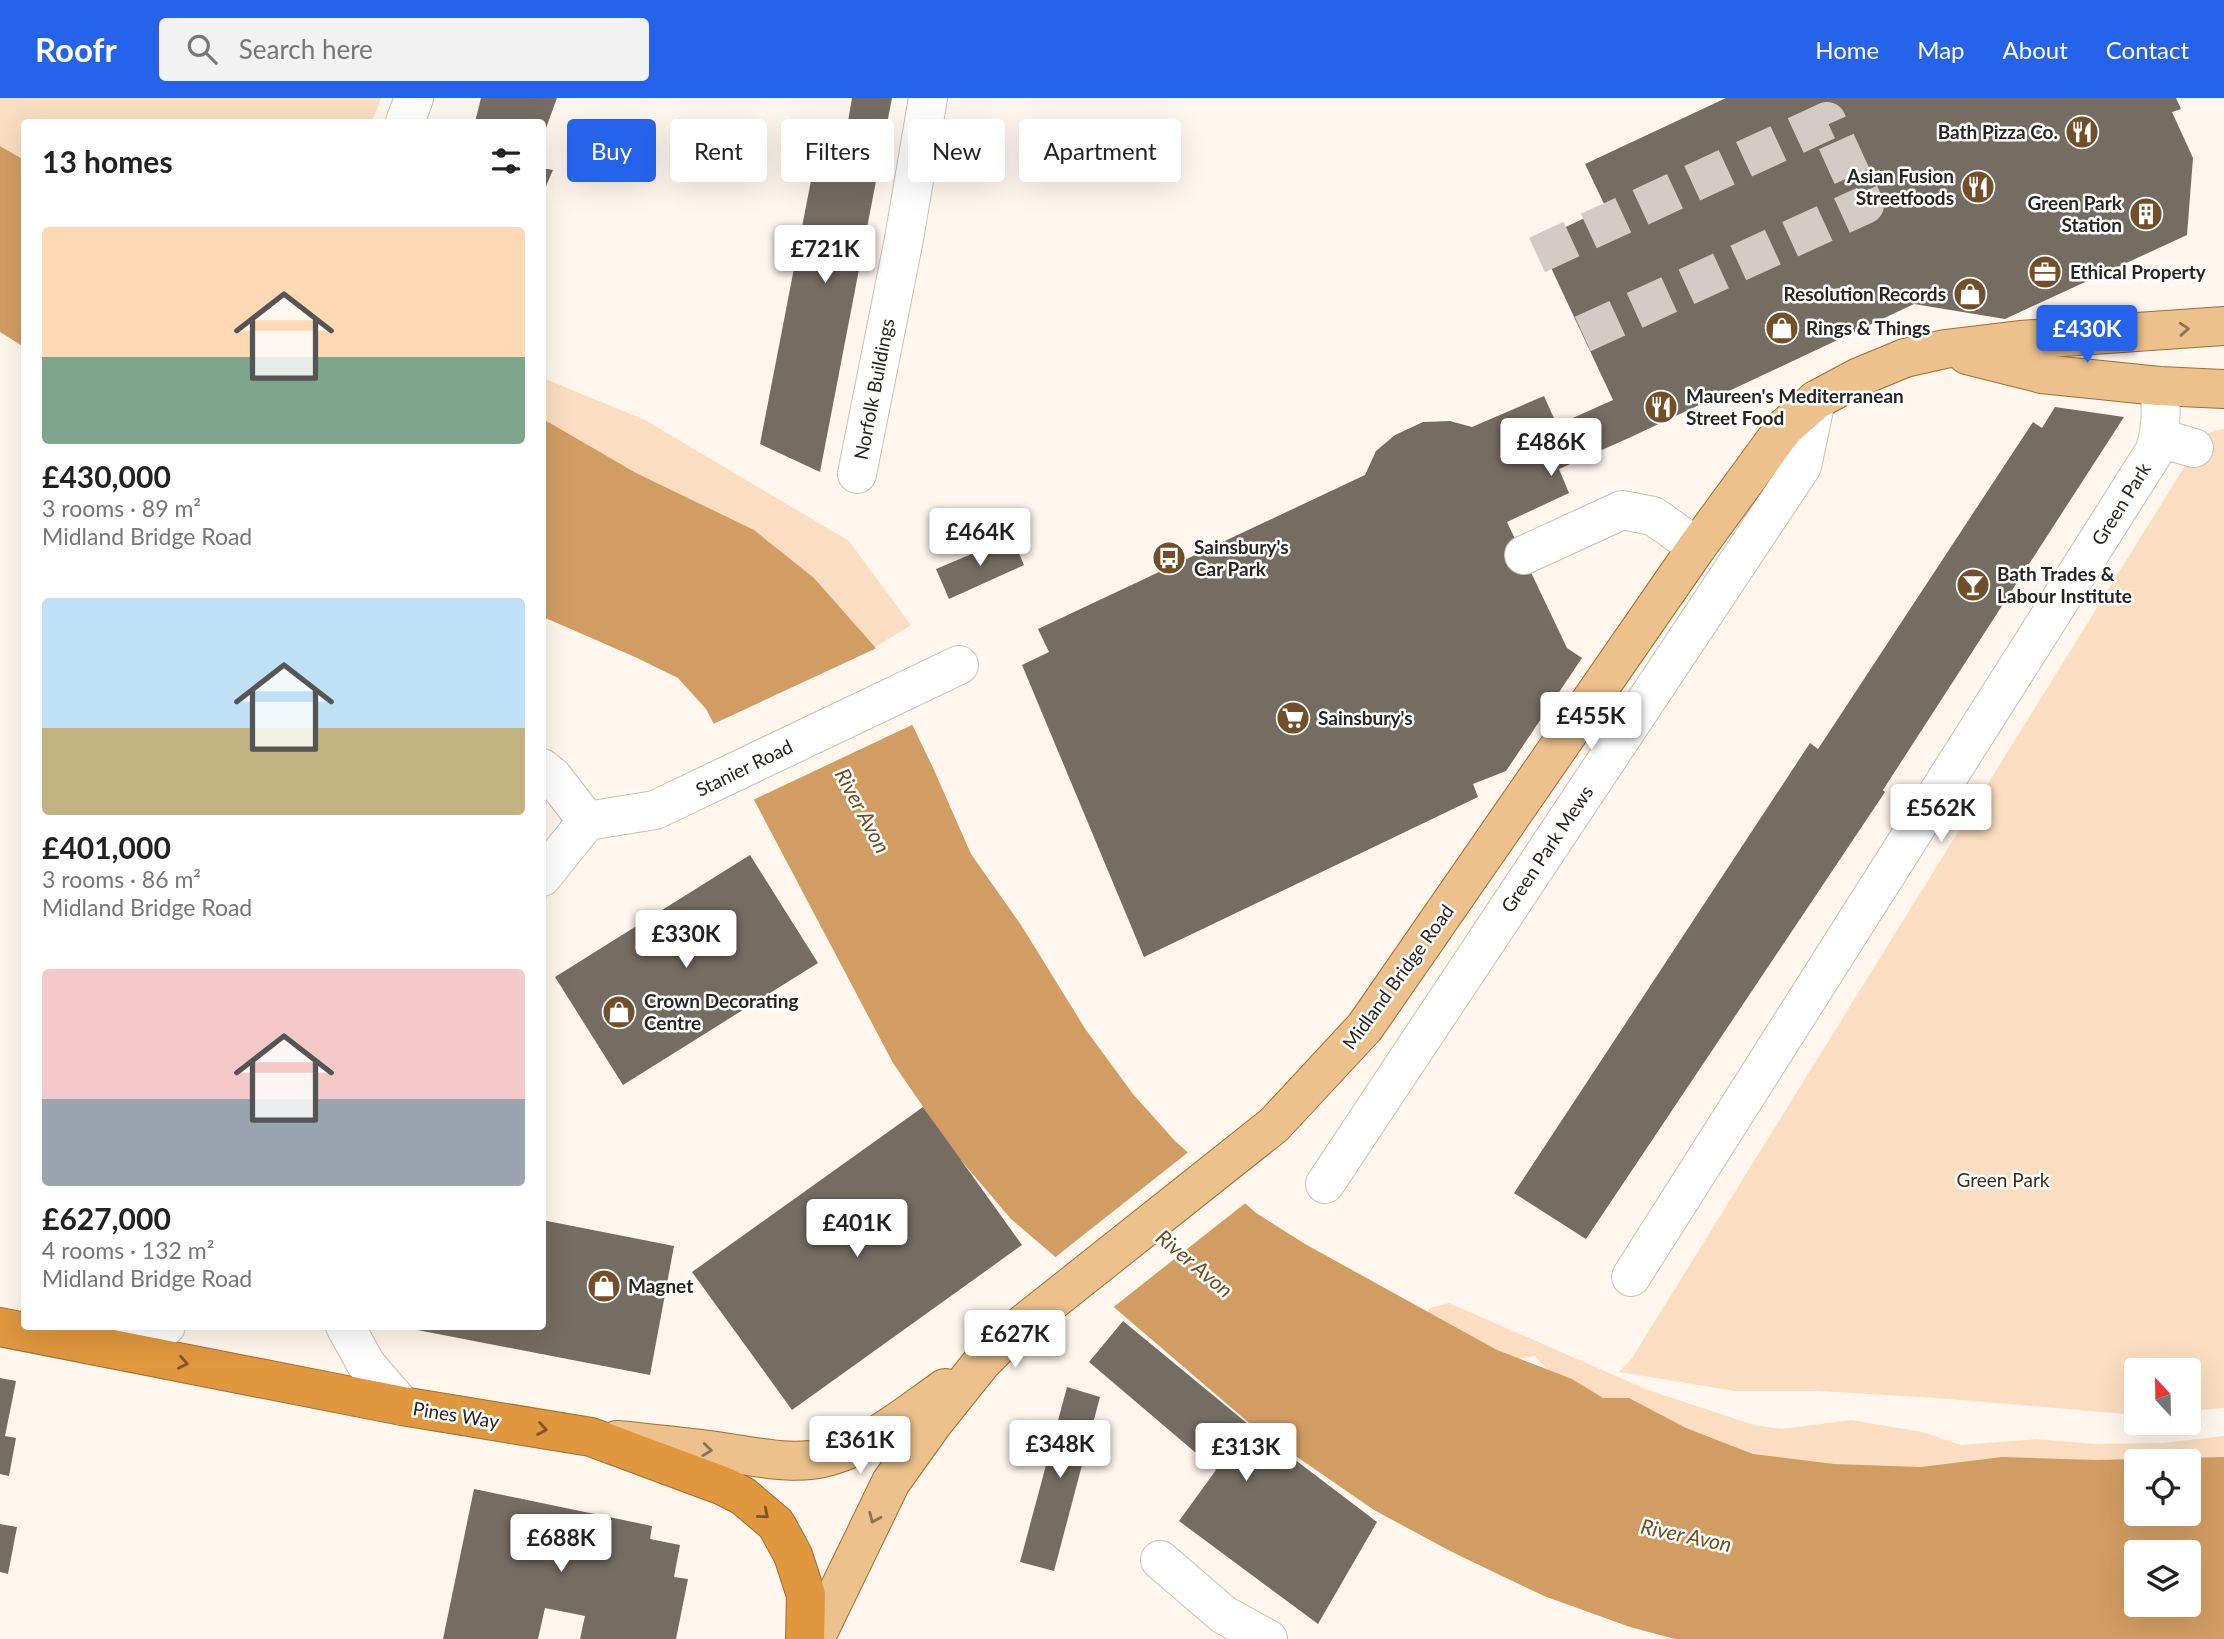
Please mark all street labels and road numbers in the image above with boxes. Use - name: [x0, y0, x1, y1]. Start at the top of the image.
- street label: Norfolk Buildings: [849, 316, 899, 462]
- street label: Green Park: [2086, 458, 2155, 549]
- street label: Stanier Road: [692, 734, 796, 801]
- street label: Green Park Mews: [1496, 781, 1598, 917]
- street label: Midland Bridge Road: [1337, 900, 1458, 1054]
- street label: Pines Way: [411, 1396, 501, 1433]

